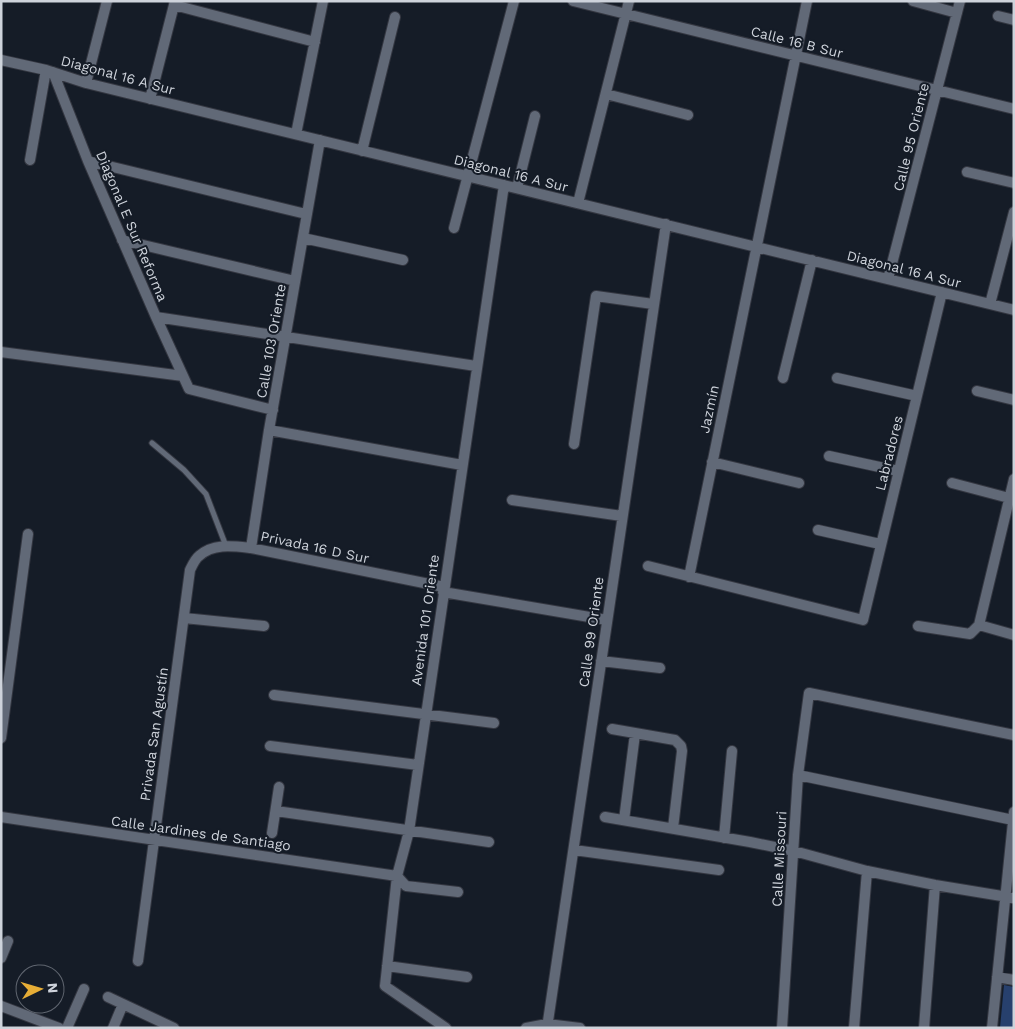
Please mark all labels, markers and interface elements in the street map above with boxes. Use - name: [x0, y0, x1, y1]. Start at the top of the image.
- street label: Calle 16 B Sur: [749, 23, 845, 61]
- street label: Diagonal 16 A Sur: [59, 52, 177, 98]
- street label: Calle 95 Oriente: [890, 81, 932, 193]
- street label: Diagonal E Sur Reforma: [93, 148, 171, 304]
- street label: Diagonal 16 A Sur: [452, 151, 570, 195]
- street label: Diagonal 16 A Sur: [845, 247, 963, 291]
- street label: Calle 103 Oriente: [253, 283, 289, 399]
- street label: Jazmín: [696, 383, 722, 435]
- street label: Labradores: [872, 414, 906, 492]
- street label: Privada 16 D Sur: [259, 528, 371, 566]
- street label: Avenida 101 Oriente: [408, 553, 442, 687]
- street label: Calle 99 Oriente: [575, 576, 607, 688]
- street label: Privada San Agustín: [137, 666, 171, 802]
- street label: Calle Missouri: [769, 811, 789, 907]
- street label: Calle Jardines de Santiago: [110, 812, 292, 854]
- north arrow: [15, 964, 65, 1014]
- text: N: [45, 982, 61, 994]

